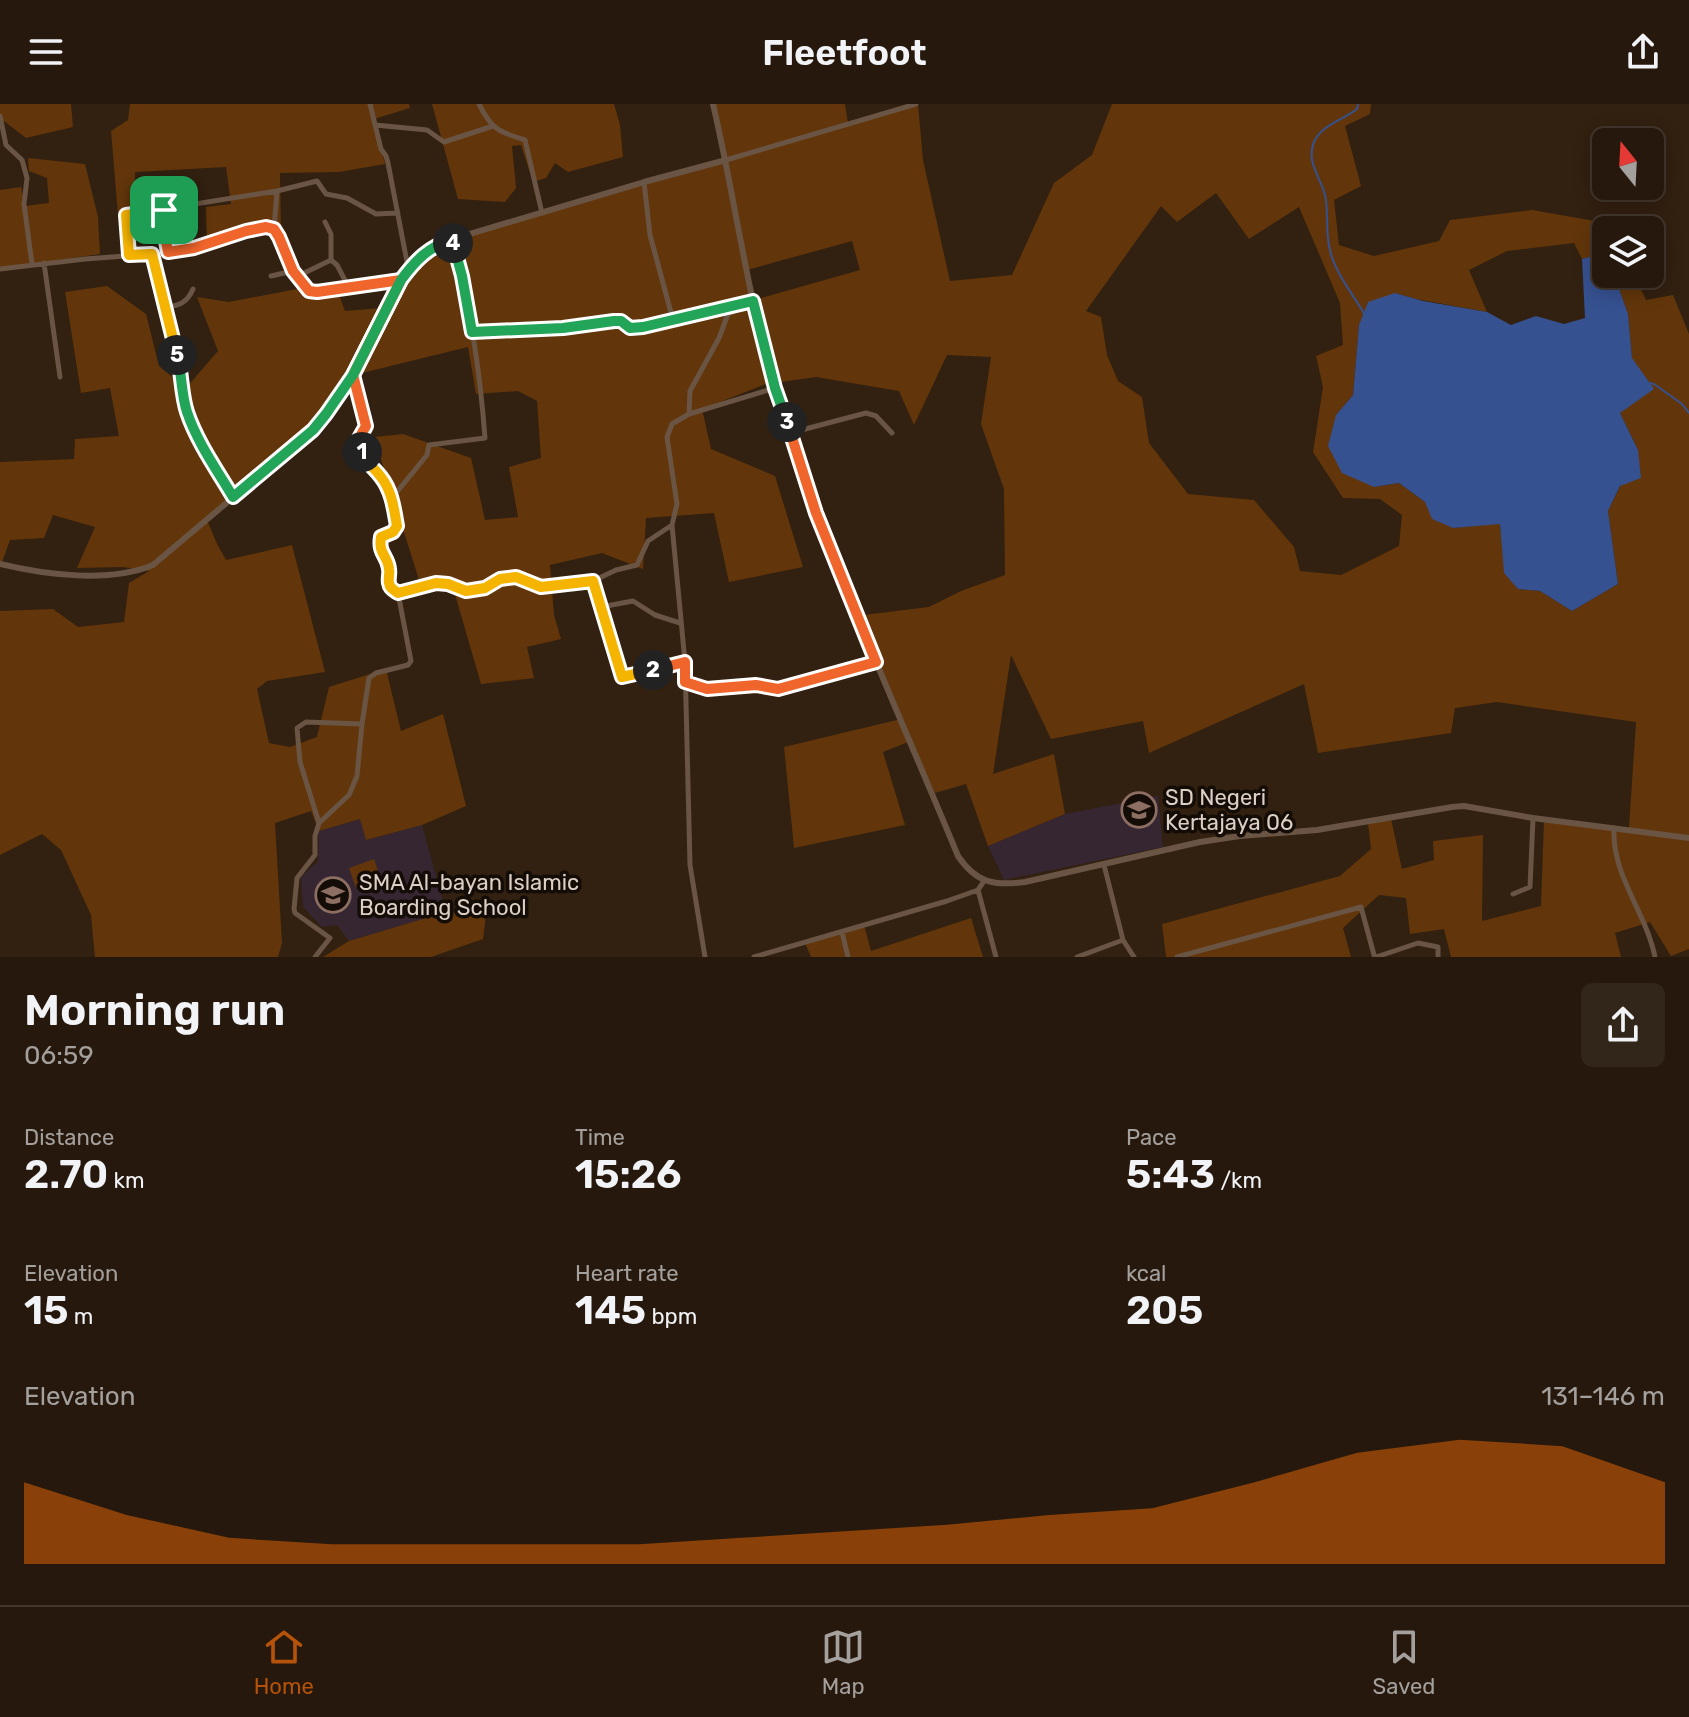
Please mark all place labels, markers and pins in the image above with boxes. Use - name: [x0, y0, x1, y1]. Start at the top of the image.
- pin: [130, 176, 198, 244]
- pin: 4: [433, 223, 473, 263]
- pin: 5: [157, 335, 197, 375]
- pin: 3: [767, 402, 807, 442]
- pin: 1: [342, 432, 382, 472]
- pin: 2: [633, 650, 673, 690]
- place label: SD Negeri Kertajaya 06: [1165, 784, 1293, 836]
- school or university icon: SD Negeri Kertajaya 06: [1120, 791, 1158, 829]
- place label: SMA Al-bayan Islamic Boarding School: [359, 869, 579, 921]
- school or university icon: SMA Al-bayan Islamic Boarding School: [314, 876, 352, 914]

